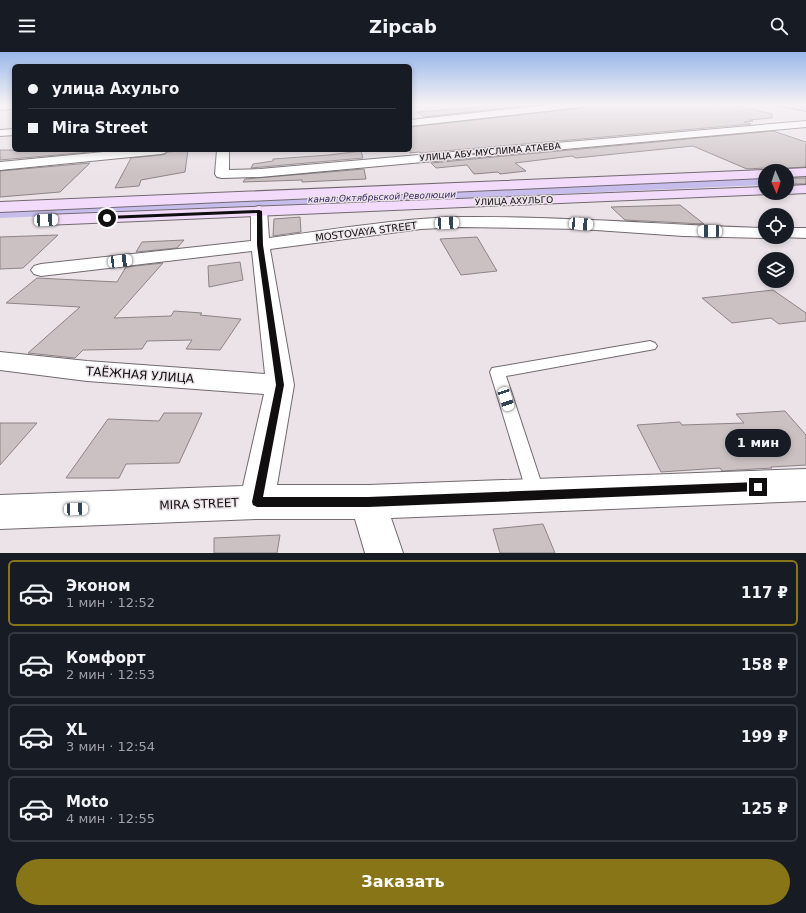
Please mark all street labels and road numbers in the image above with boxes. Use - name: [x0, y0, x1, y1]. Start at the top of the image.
- street label: УЛИЦА АБУ-МУСЛИМА АТАЕВА: [419, 141, 562, 163]
- street label: УЛИЦА АХУЛЬГО: [475, 195, 553, 207]
- street label: MOSTOVAYA STREET: [315, 220, 418, 243]
- street label: ТАЁЖНАЯ УЛИЦА: [85, 363, 195, 386]
- street label: MIRA STREET: [159, 496, 240, 512]

